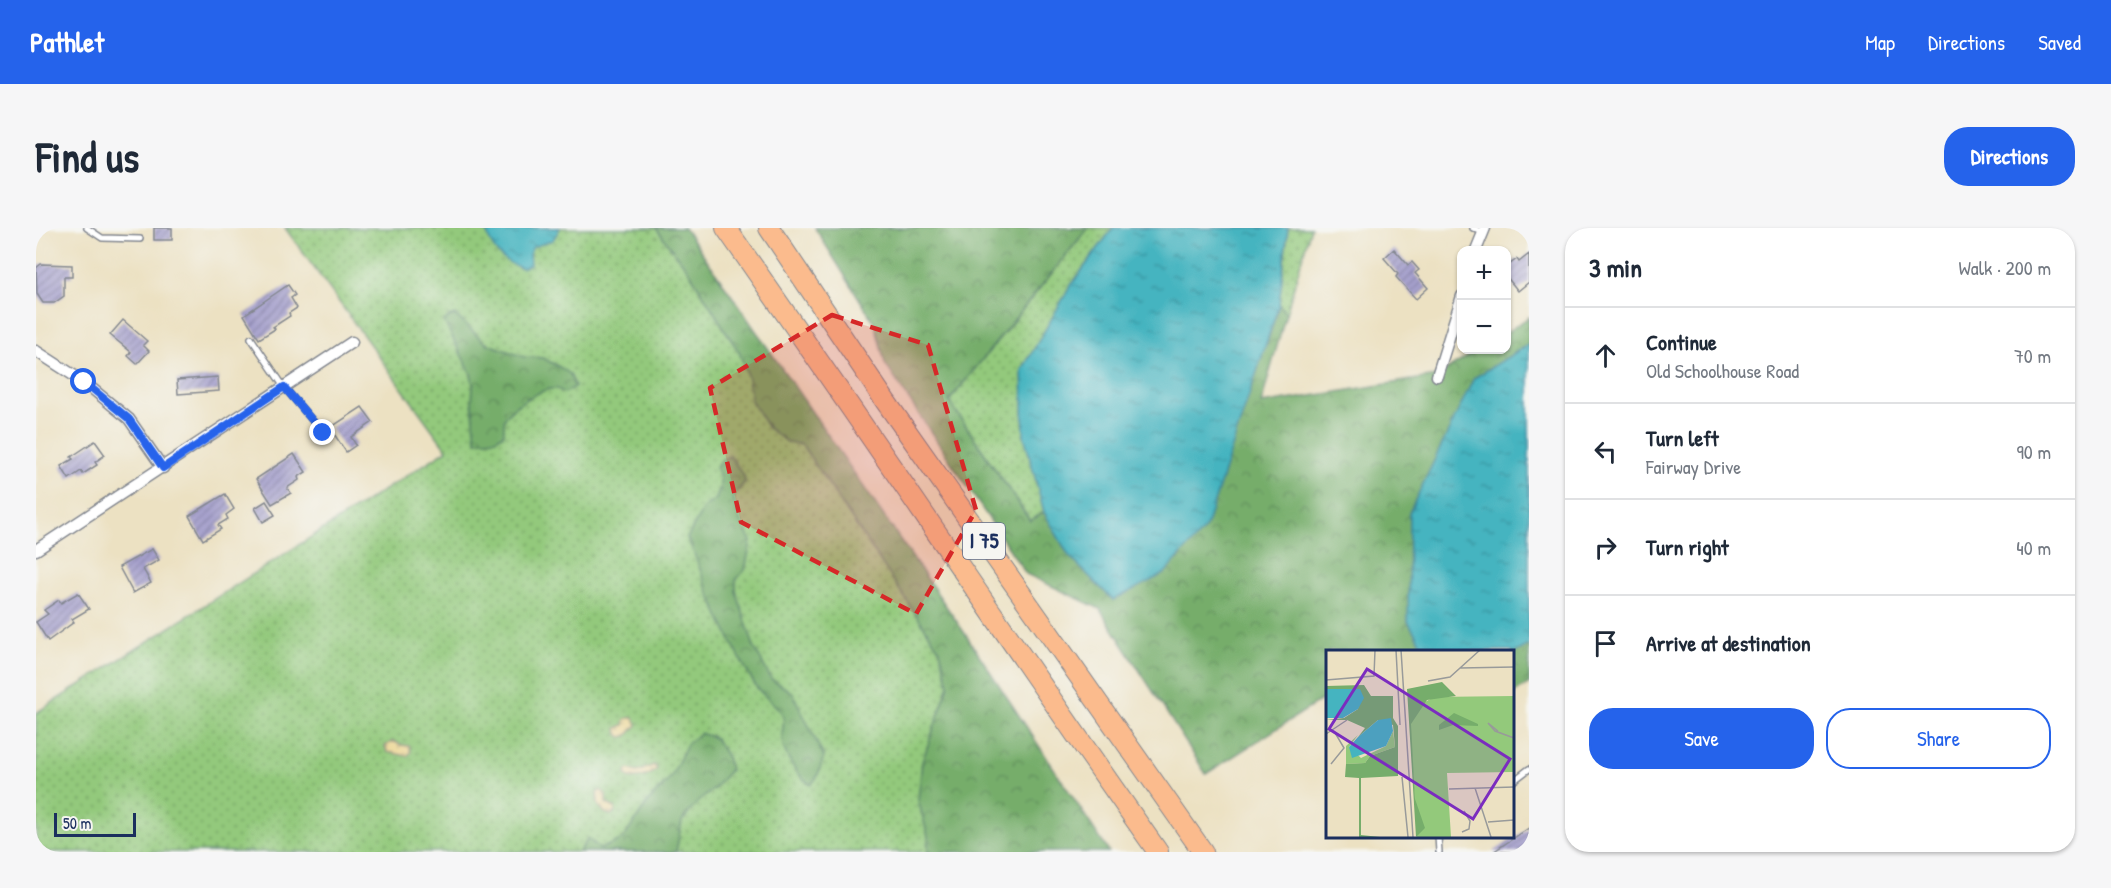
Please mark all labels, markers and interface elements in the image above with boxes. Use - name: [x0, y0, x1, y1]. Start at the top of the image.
- text: Pathlet: [30, 23, 104, 61]
- text: Map: [1865, 28, 1895, 57]
- text: Directions: [1928, 28, 2005, 57]
- text: Saved: [2038, 28, 2081, 57]
- button: Directions: [1944, 127, 2075, 186]
- text: Find us: [36, 128, 139, 185]
- map controls: [1457, 246, 1511, 354]
- button: +: [1457, 246, 1511, 300]
- text: 3 min: [1589, 250, 1642, 285]
- text: Walk · 200 m: [1959, 254, 2051, 281]
- button: −: [1457, 300, 1511, 354]
- text: Continue: [1646, 327, 1717, 357]
- icon: ahead: [1589, 339, 1622, 372]
- text: 70 m: [2014, 342, 2051, 369]
- text: Old Schoolhouse Road: [1646, 357, 1799, 384]
- route start: [70, 368, 96, 394]
- route end: [309, 419, 335, 445]
- text: Turn left: [1646, 423, 1719, 453]
- icon: left: [1589, 435, 1622, 468]
- text: 90 m: [2017, 438, 2051, 465]
- text: Fairway Drive: [1646, 453, 1741, 480]
- road number: I 75: [963, 523, 1005, 559]
- icon: right: [1589, 531, 1622, 564]
- text: Turn right: [1646, 532, 1729, 562]
- text: 40 m: [2016, 534, 2051, 561]
- icon: arrive: [1589, 627, 1622, 660]
- text: Arrive at destination: [1646, 628, 1811, 658]
- inset map: [1326, 650, 1514, 837]
- button: Save: [1589, 708, 1814, 769]
- button: Share: [1826, 708, 2051, 769]
- scale bar: [54, 810, 136, 838]
- text: 50 m: [63, 812, 92, 834]

